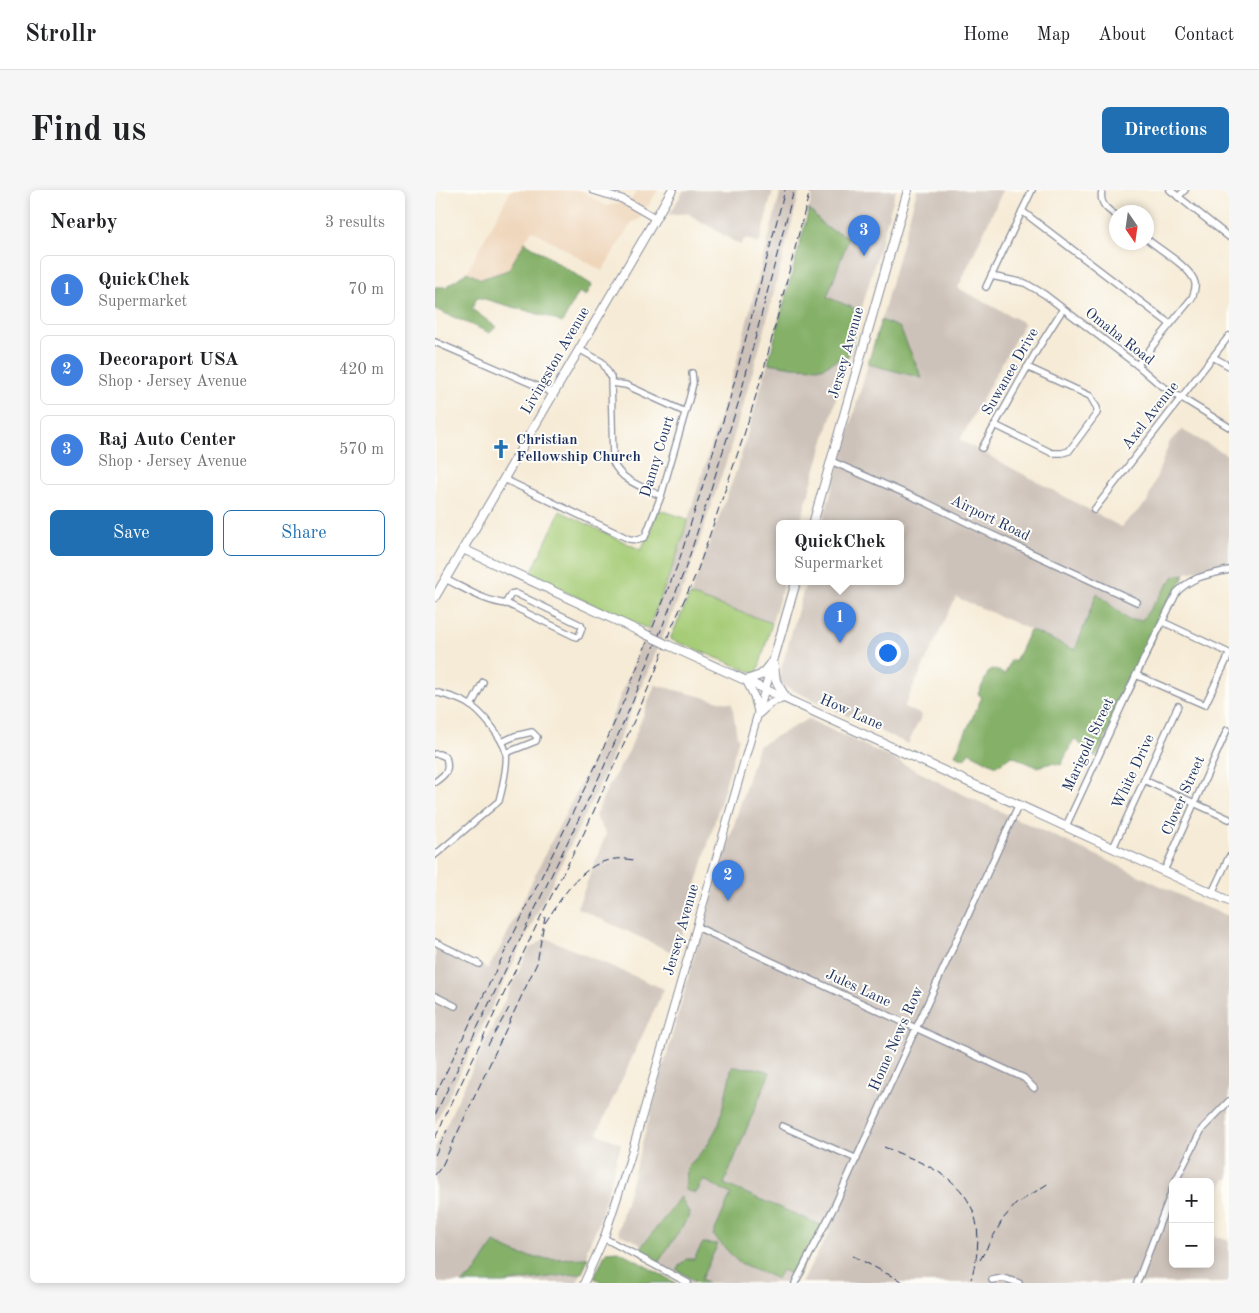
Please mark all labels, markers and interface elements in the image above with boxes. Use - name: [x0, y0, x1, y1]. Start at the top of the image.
- text: Strollr: [25, 23, 96, 47]
- text: Home: [963, 26, 1009, 44]
- text: Map: [1037, 26, 1070, 44]
- text: About: [1098, 26, 1146, 44]
- text: Contact: [1174, 26, 1234, 44]
- button: Directions: [1102, 107, 1229, 153]
- text: Find us: [30, 113, 146, 148]
- north arrow: [1109, 205, 1154, 250]
- text: Nearby: [50, 212, 118, 233]
- text: 3 results: [325, 215, 385, 231]
- pin: 3: [848, 215, 880, 256]
- text: QuickChek: [98, 271, 190, 290]
- text: 1: [62, 282, 72, 298]
- text: 70 m: [348, 282, 384, 298]
- text: Supermarket: [98, 294, 187, 310]
- street label: Livingston Avenue: [519, 305, 593, 417]
- street label: Jersey Avenue: [827, 305, 867, 400]
- street label: Omaha Road: [1082, 306, 1156, 369]
- street label: Suwanee Drive: [980, 326, 1042, 418]
- text: Decoraport USA: [98, 351, 239, 370]
- text: 2: [62, 362, 72, 378]
- text: 420 m: [339, 362, 384, 378]
- text: Shop · Jersey Avenue: [98, 374, 247, 390]
- street label: Axel Avenue: [1120, 379, 1182, 453]
- street label: Danny Court: [638, 414, 678, 500]
- text: Raj Auto Center: [98, 431, 236, 450]
- place label: Christian Fellowship Church: [516, 433, 641, 465]
- church icon: Christian Fellowship Church: [490, 438, 512, 460]
- text: 3: [62, 442, 72, 458]
- text: 570 m: [339, 442, 384, 458]
- text: Shop · Jersey Avenue: [98, 454, 247, 470]
- street label: Airport Road: [948, 493, 1032, 545]
- button: Save: [50, 510, 213, 556]
- button: Share: [223, 510, 385, 556]
- popup: [776, 520, 904, 585]
- text: QuickChek: [794, 533, 886, 552]
- text: Supermarket: [794, 556, 883, 572]
- pin: 1: [824, 602, 856, 643]
- your location: [875, 640, 901, 666]
- street label: How Lane: [817, 692, 885, 734]
- street label: Marigold Street: [1061, 696, 1117, 794]
- street label: White Drive: [1110, 732, 1158, 812]
- street label: Clover Street: [1160, 754, 1208, 838]
- pin: 2: [712, 860, 744, 901]
- street label: Jersey Avenue: [662, 882, 702, 977]
- street label: Jules Lane: [823, 967, 893, 1011]
- street label: Home News Row: [867, 984, 927, 1094]
- map controls: [1169, 1178, 1214, 1268]
- button: +: [1169, 1178, 1214, 1223]
- button: −: [1169, 1223, 1214, 1268]

